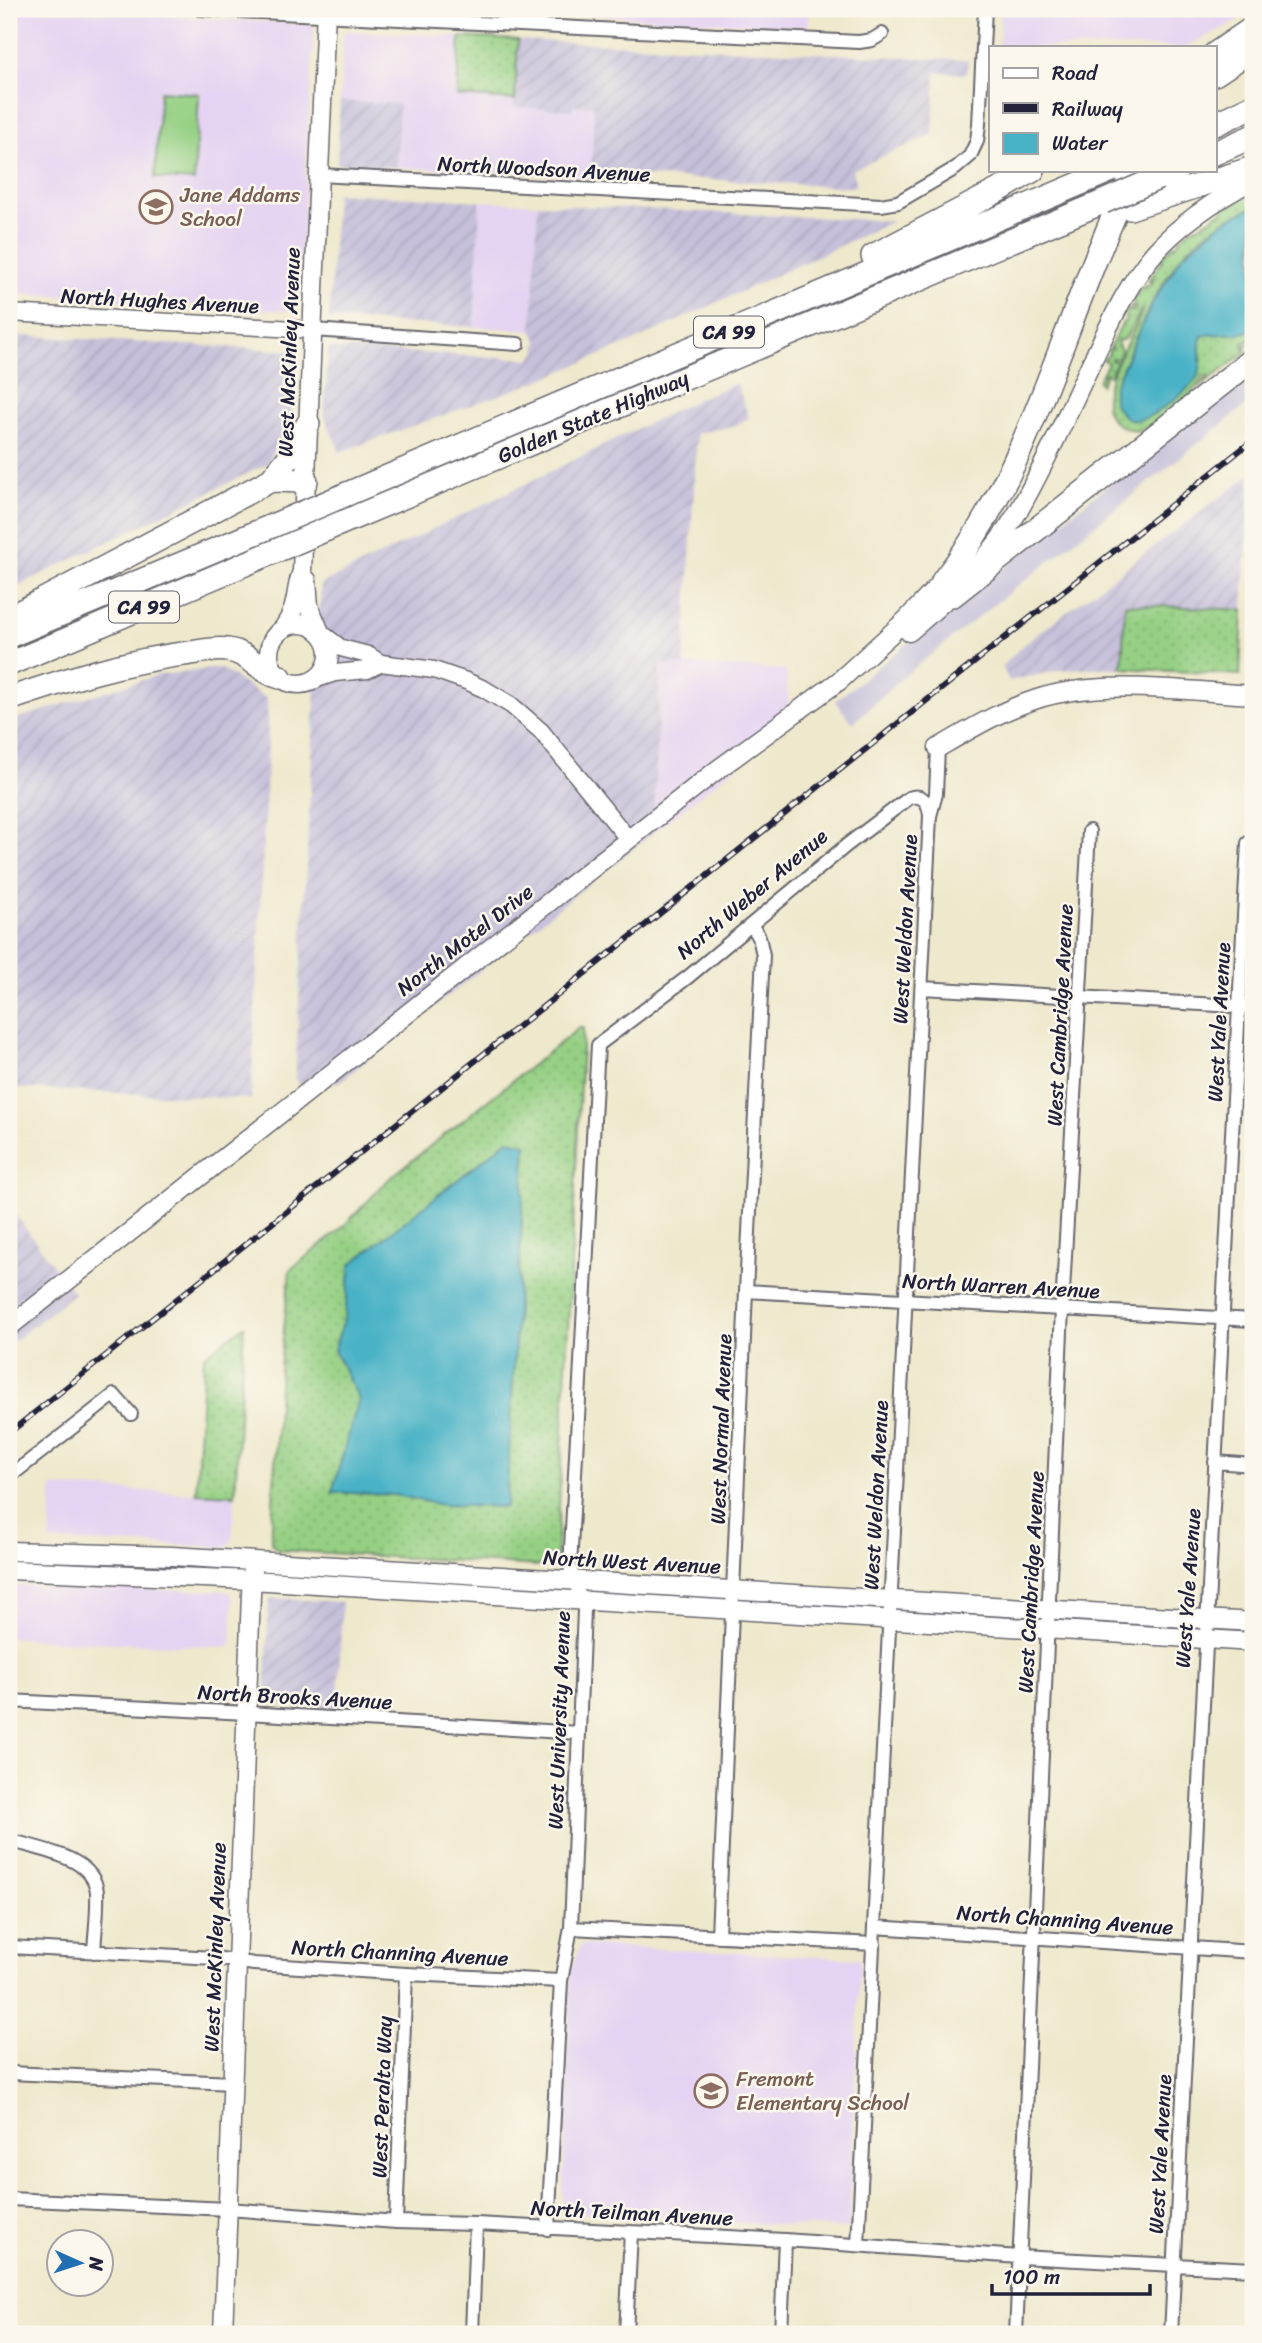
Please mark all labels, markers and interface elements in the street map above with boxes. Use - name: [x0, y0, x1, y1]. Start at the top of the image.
- legend: [989, 46, 1216, 172]
- text: Road: [1052, 54, 1099, 92]
- text: Railway: [1052, 90, 1123, 128]
- text: Water: [1052, 124, 1109, 162]
- street label: North Woodson Avenue: [437, 144, 652, 194]
- place label: Jane Addams School: [179, 176, 301, 238]
- school or university icon: Jane Addams School: [137, 188, 175, 226]
- street label: West McKinley Avenue: [266, 246, 312, 457]
- street label: North Hughes Avenue: [60, 277, 260, 325]
- road number: CA 99: [694, 316, 764, 348]
- street label: Golden State Highway: [491, 359, 695, 475]
- road number: CA 99: [109, 592, 179, 622]
- street label: North Weber Avenue: [667, 819, 837, 969]
- street label: West Weldon Avenue: [881, 833, 929, 1025]
- street label: North Motel Drive: [388, 874, 542, 1006]
- street label: West Cambridge Avenue: [1035, 903, 1085, 1127]
- street label: West Yale Avenue: [1196, 941, 1242, 1103]
- street label: North Warren Avenue: [901, 1262, 1101, 1310]
- street label: West Normal Avenue: [699, 1333, 743, 1525]
- street label: West Weldon Avenue: [852, 1399, 900, 1591]
- street label: West Cambridge Avenue: [1006, 1470, 1056, 1694]
- street label: West Yale Avenue: [1163, 1507, 1213, 1669]
- street label: North West Avenue: [542, 1538, 722, 1586]
- street label: West University Avenue: [536, 1610, 582, 1830]
- street label: North Brooks Avenue: [197, 1673, 394, 1721]
- street label: West McKinley Avenue: [192, 1841, 238, 2052]
- street label: North Channing Avenue: [955, 1893, 1175, 1947]
- street label: North Channing Avenue: [291, 1928, 510, 1978]
- street label: West Peralta Way: [360, 2015, 404, 2179]
- place label: Fremont Elementary School: [736, 2060, 910, 2122]
- school or university icon: Fremont Elementary School: [692, 2072, 730, 2110]
- street label: West Yale Avenue: [1137, 2073, 1183, 2235]
- street label: North Teilman Avenue: [530, 2189, 734, 2237]
- north arrow: [46, 2228, 116, 2298]
- scale bar: [992, 2252, 1150, 2296]
- text: N: [80, 2255, 113, 2272]
- text: 100 m: [1003, 2258, 1060, 2296]

